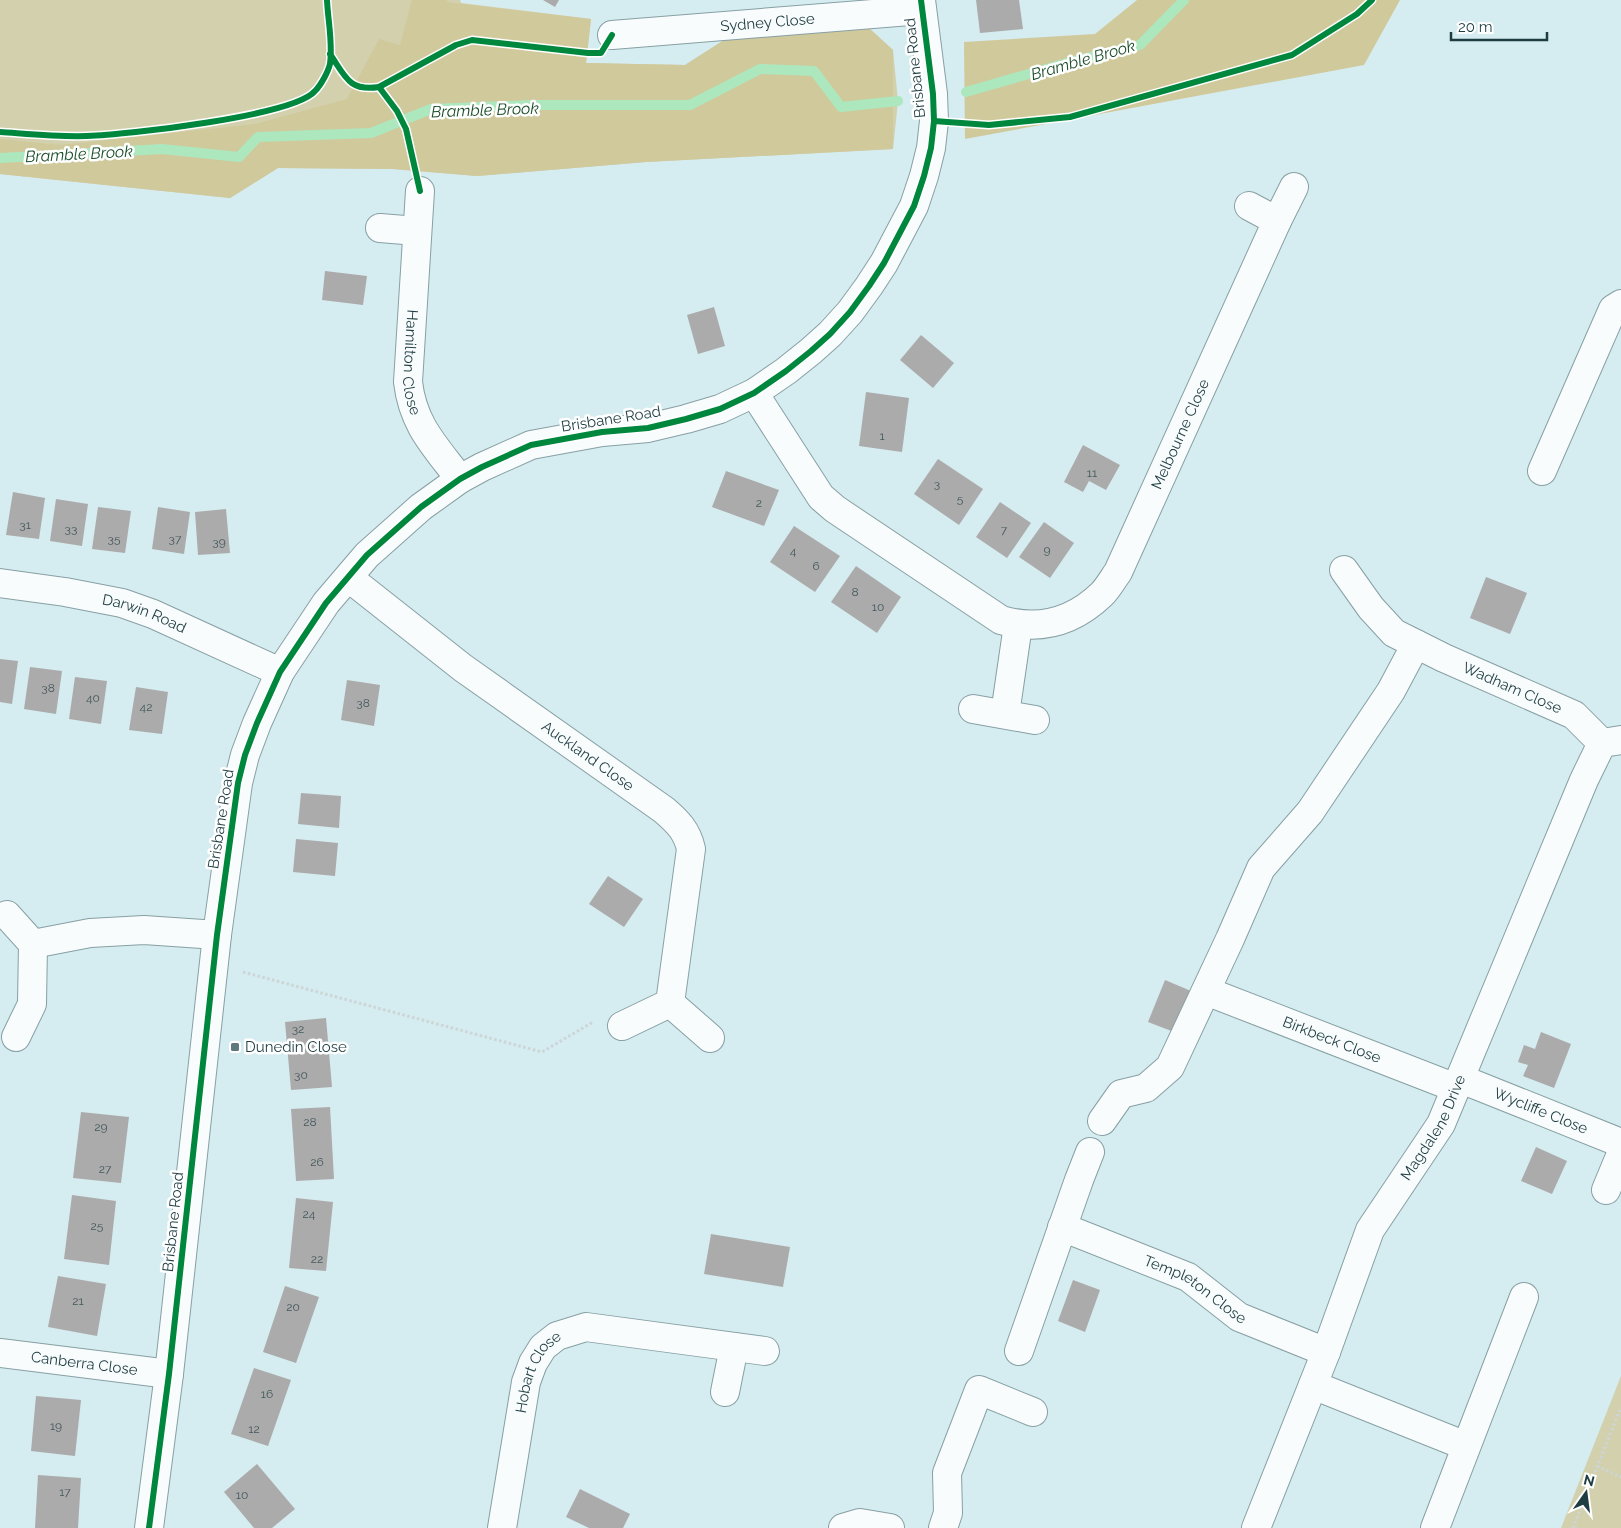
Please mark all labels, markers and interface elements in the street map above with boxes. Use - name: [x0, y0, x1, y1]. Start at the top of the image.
- street label: Sydney Close: [720, 10, 815, 35]
- scale bar: [1451, 10, 1547, 42]
- street label: Brisbane Road: [901, 17, 929, 119]
- text: 20 m: [1458, 18, 1493, 36]
- water label: Bramble Brook: [1029, 36, 1138, 84]
- water label: Bramble Brook: [431, 99, 540, 121]
- water label: Bramble Brook: [25, 142, 134, 166]
- street label: Hamilton Close: [399, 309, 425, 418]
- street label: Melbourne Close: [1148, 376, 1213, 492]
- street label: Brisbane Road: [560, 402, 662, 436]
- house number: 1: [879, 429, 885, 443]
- house number: 11: [1087, 466, 1097, 480]
- house number: 3: [934, 477, 940, 491]
- house number: 5: [957, 492, 964, 506]
- house number: 2: [756, 496, 762, 510]
- house number: 31: [19, 518, 31, 532]
- house number: 33: [65, 522, 77, 536]
- house number: 7: [1001, 523, 1008, 537]
- house number: 35: [108, 532, 121, 546]
- house number: 37: [169, 532, 182, 546]
- house number: 39: [212, 535, 226, 549]
- house number: 9: [1043, 543, 1051, 557]
- house number: 4: [790, 544, 797, 558]
- house number: 6: [812, 559, 820, 573]
- house number: 8: [851, 585, 859, 599]
- street label: Darwin Road: [101, 590, 189, 637]
- house number: 10: [872, 600, 884, 614]
- street label: Wadham Close: [1460, 658, 1565, 718]
- house number: 38: [41, 681, 55, 695]
- house number: 40: [86, 691, 100, 705]
- house number: 38: [356, 696, 370, 710]
- house number: 42: [140, 700, 152, 714]
- street label: Auckland Close: [538, 717, 637, 795]
- street label: Brisbane Road: [204, 768, 238, 870]
- street label: Birkbeck Close: [1280, 1013, 1384, 1067]
- house number: 32: [292, 1022, 304, 1036]
- place label: Dunedin Close: [245, 1038, 347, 1056]
- marker: Dunedin Close: [229, 1041, 241, 1053]
- house number: 30: [294, 1068, 308, 1082]
- street label: Magdalene Drive: [1397, 1072, 1470, 1184]
- street label: Wycliffe Close: [1491, 1084, 1591, 1138]
- house number: 28: [303, 1115, 317, 1129]
- house number: 29: [94, 1120, 108, 1134]
- house number: 26: [310, 1155, 324, 1169]
- house number: 27: [99, 1162, 112, 1176]
- street label: Brisbane Road: [159, 1171, 187, 1273]
- house number: 24: [303, 1207, 316, 1221]
- house number: 25: [91, 1219, 104, 1233]
- street label: Templeton Close: [1141, 1251, 1249, 1328]
- house number: 22: [311, 1252, 323, 1266]
- house number: 21: [72, 1294, 84, 1308]
- house number: 20: [286, 1300, 300, 1314]
- street label: Hobart Close: [512, 1327, 565, 1414]
- street label: Canberra Close: [30, 1348, 139, 1379]
- house number: 16: [261, 1387, 273, 1401]
- house number: 19: [50, 1419, 62, 1433]
- house number: 12: [248, 1422, 260, 1436]
- north arrow: [1561, 1468, 1611, 1518]
- text: N: [1582, 1471, 1596, 1489]
- house number: 17: [59, 1485, 71, 1499]
- house number: 10: [236, 1488, 248, 1502]

